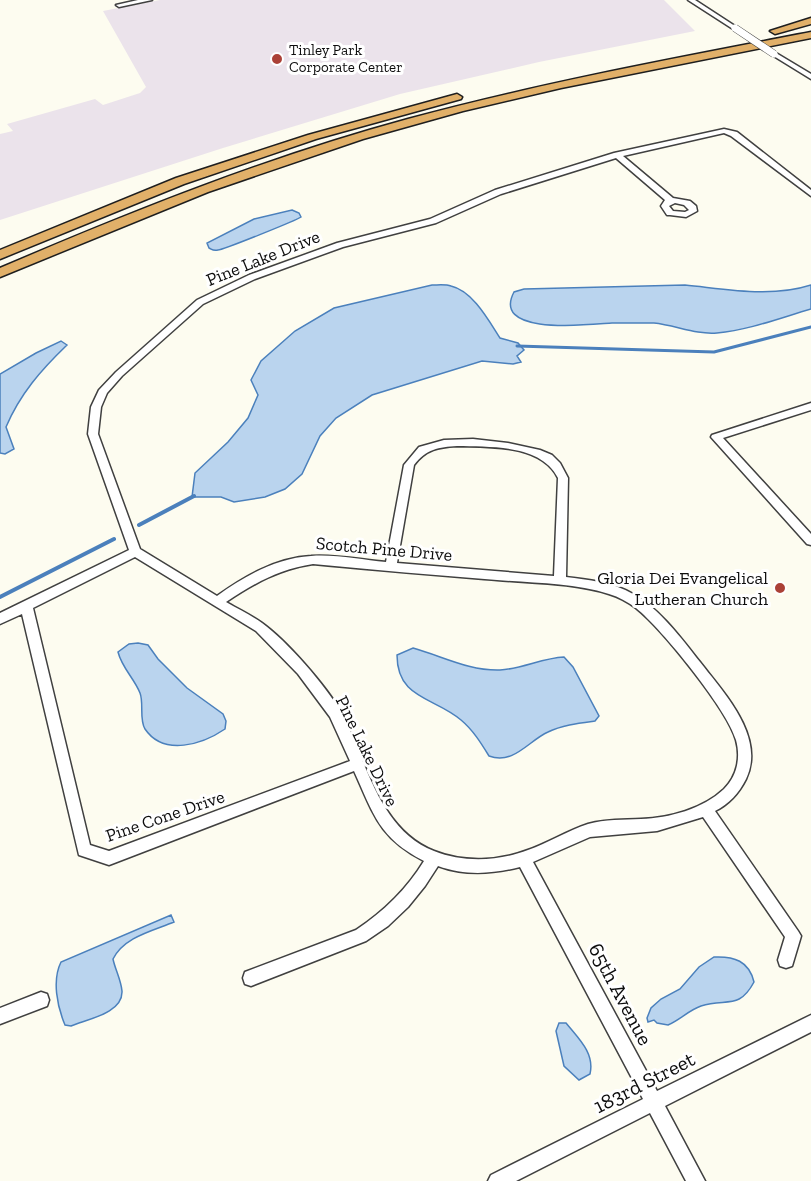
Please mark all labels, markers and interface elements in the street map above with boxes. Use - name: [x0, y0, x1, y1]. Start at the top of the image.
- place label: Tinley Park Corporate Center: [289, 41, 402, 76]
- marker: Tinley Park Corporate Center: [270, 52, 284, 66]
- street label: Pine Lake Drive: [203, 225, 323, 291]
- street label: Scotch Pine Drive: [315, 532, 453, 566]
- place label: Gloria Dei Evangelical Lutheran Church: [597, 567, 768, 610]
- marker: Gloria Dei Evangelical Lutheran Church: [773, 581, 787, 595]
- street label: Pine Lake Drive: [331, 692, 403, 810]
- street label: Pine Cone Drive: [103, 785, 227, 847]
- street label: 65th Avenue: [584, 939, 658, 1049]
- street label: 183rd Street: [589, 1046, 699, 1118]

